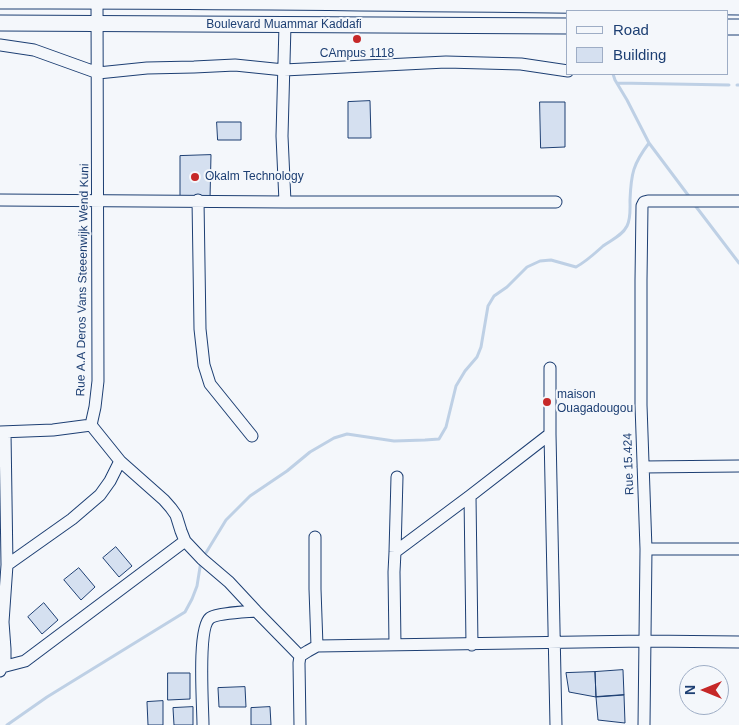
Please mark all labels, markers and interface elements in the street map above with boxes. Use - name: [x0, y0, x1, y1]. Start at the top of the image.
- legend: [566, 10, 729, 75]
- street label: Boulevard Muammar Kaddafi: [206, 18, 362, 32]
- text: Road: [613, 21, 649, 38]
- marker: CAmpus 1118: [351, 33, 363, 45]
- text: Building: [613, 46, 666, 63]
- place label: CAmpus 1118: [320, 47, 394, 61]
- street label: Rue A.A Deros Vans Steeenwijk Wend Kuni: [74, 163, 92, 397]
- place label: Okalm Technology: [205, 170, 304, 184]
- marker: Okalm Technology: [189, 171, 201, 183]
- place label: maison Ouagadougou: [557, 388, 633, 416]
- marker: maison Ouagadougou: [541, 396, 553, 408]
- street label: Rue 15.424: [621, 433, 637, 495]
- north arrow: [679, 665, 729, 715]
- text: N: [682, 685, 698, 695]

